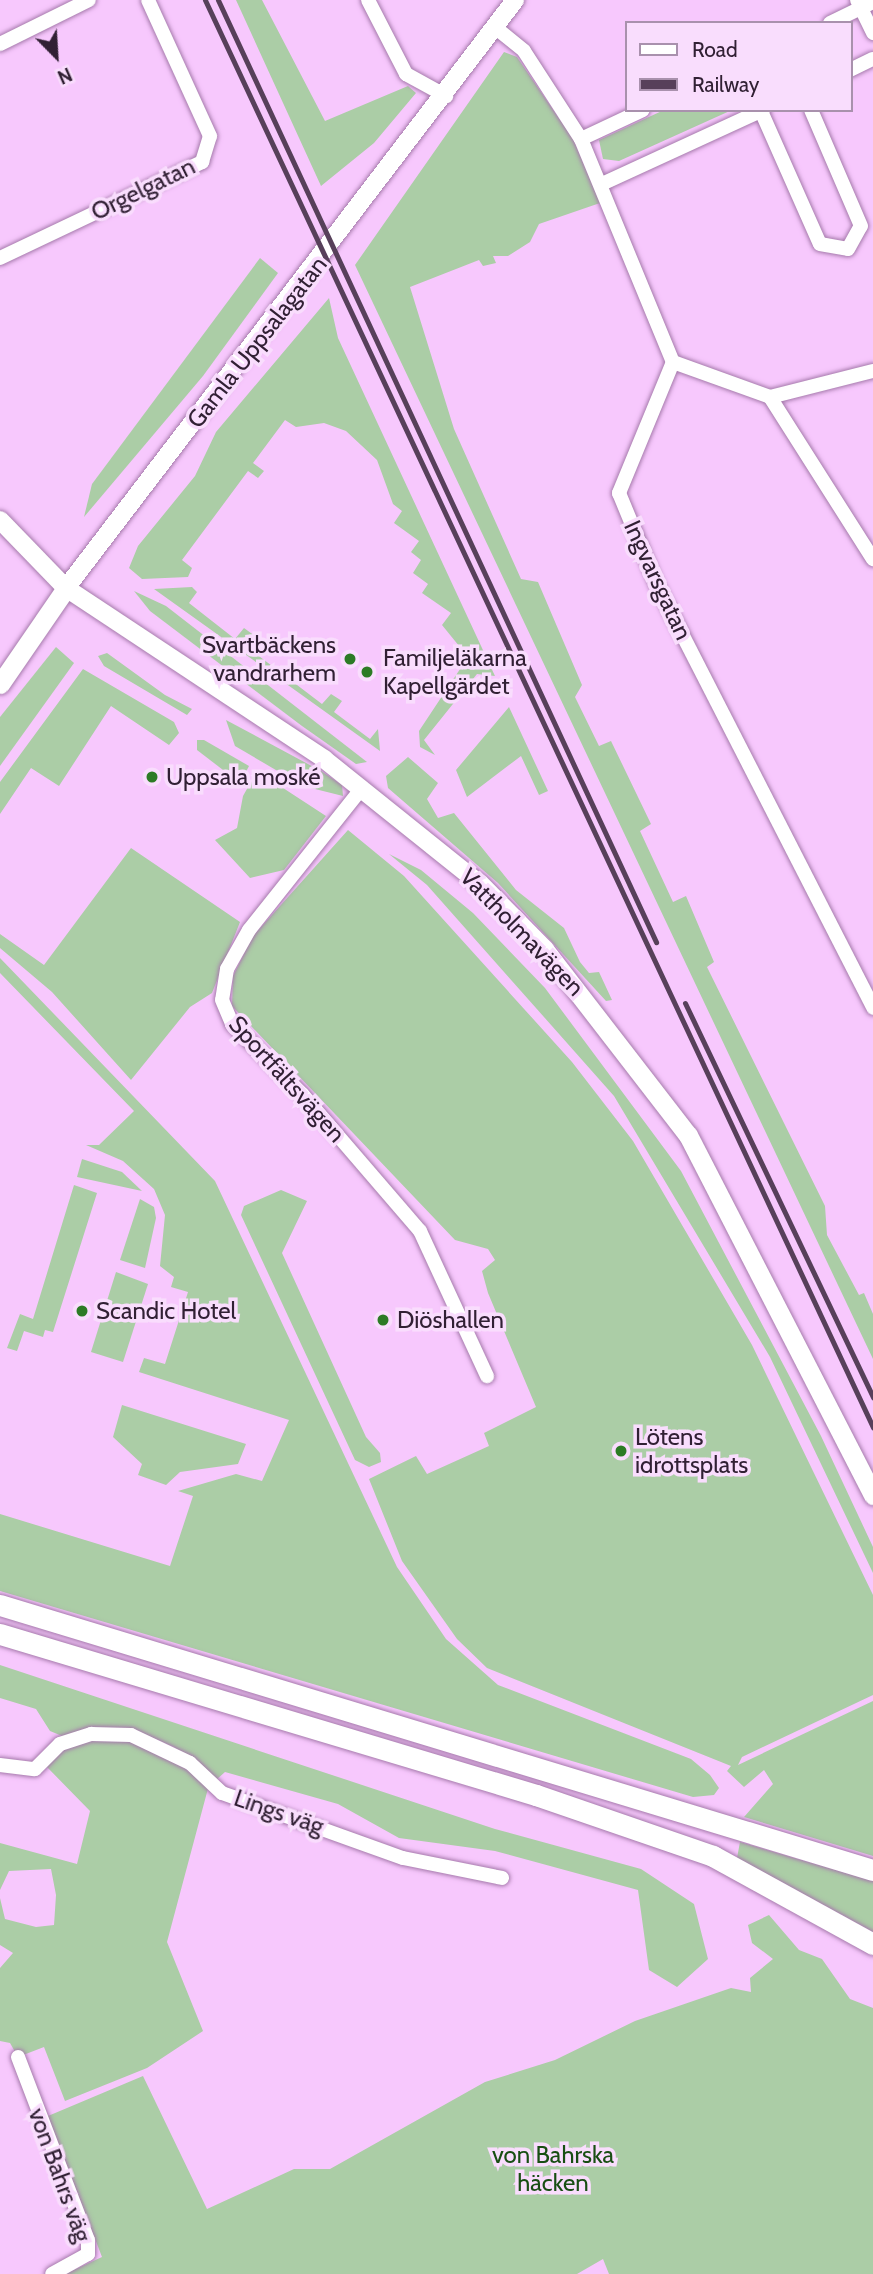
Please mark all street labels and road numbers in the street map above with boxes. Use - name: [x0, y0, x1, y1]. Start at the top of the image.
- street label: Orgelgatan: [86, 152, 200, 226]
- street label: Gamla Uppsalagatan: [181, 250, 333, 434]
- street label: Ingvarsgatan: [618, 516, 698, 644]
- street label: Vattholmavägen: [454, 862, 590, 1002]
- street label: Sportfältsvägen: [223, 1010, 351, 1148]
- street label: Lings väg: [230, 1783, 328, 1841]
- street label: von Bahrs väg: [22, 2104, 98, 2246]

